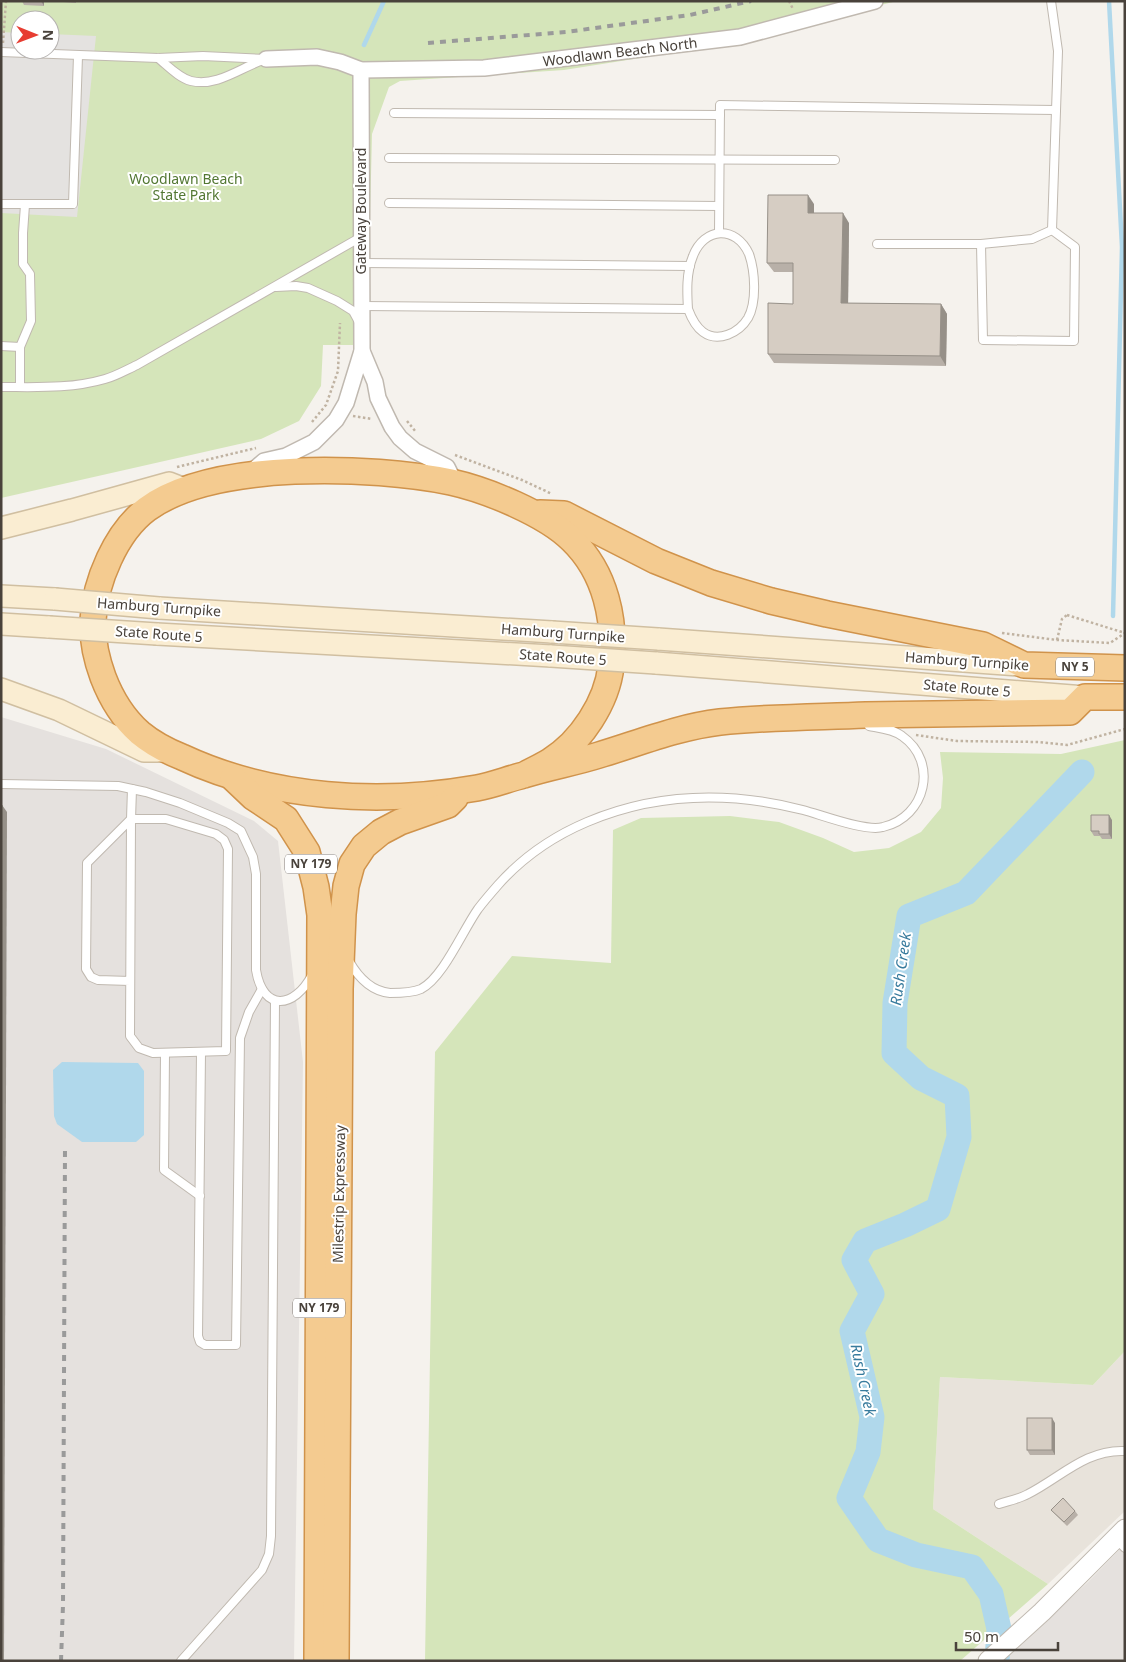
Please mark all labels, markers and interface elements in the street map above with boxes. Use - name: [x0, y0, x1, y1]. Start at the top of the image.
- north arrow: [10, 10, 60, 60]
- text: N: [39, 29, 58, 41]
- street label: Woodlawn Beach North: [542, 33, 698, 70]
- street label: Gateway Boulevard: [351, 148, 370, 274]
- park label: Woodlawn Beach State Park: [129, 169, 243, 204]
- street label: Hamburg Turnpike: [96, 593, 222, 620]
- street label: Hamburg Turnpike: [500, 619, 626, 646]
- street label: State Route 5: [115, 621, 203, 646]
- street label: State Route 5: [519, 644, 607, 669]
- street label: Hamburg Turnpike: [904, 647, 1030, 674]
- road number: NY 5: [1056, 658, 1094, 676]
- street label: State Route 5: [923, 674, 1012, 701]
- road number: NY 179: [285, 854, 337, 874]
- water label: Rush Creek: [885, 931, 915, 1007]
- street label: Milestrip Expressway: [328, 1124, 349, 1263]
- road number: NY 179: [293, 1299, 345, 1318]
- water label: Rush Creek: [847, 1342, 881, 1418]
- scale bar: [956, 1620, 1058, 1652]
- text: 50 m: [964, 1626, 999, 1646]

